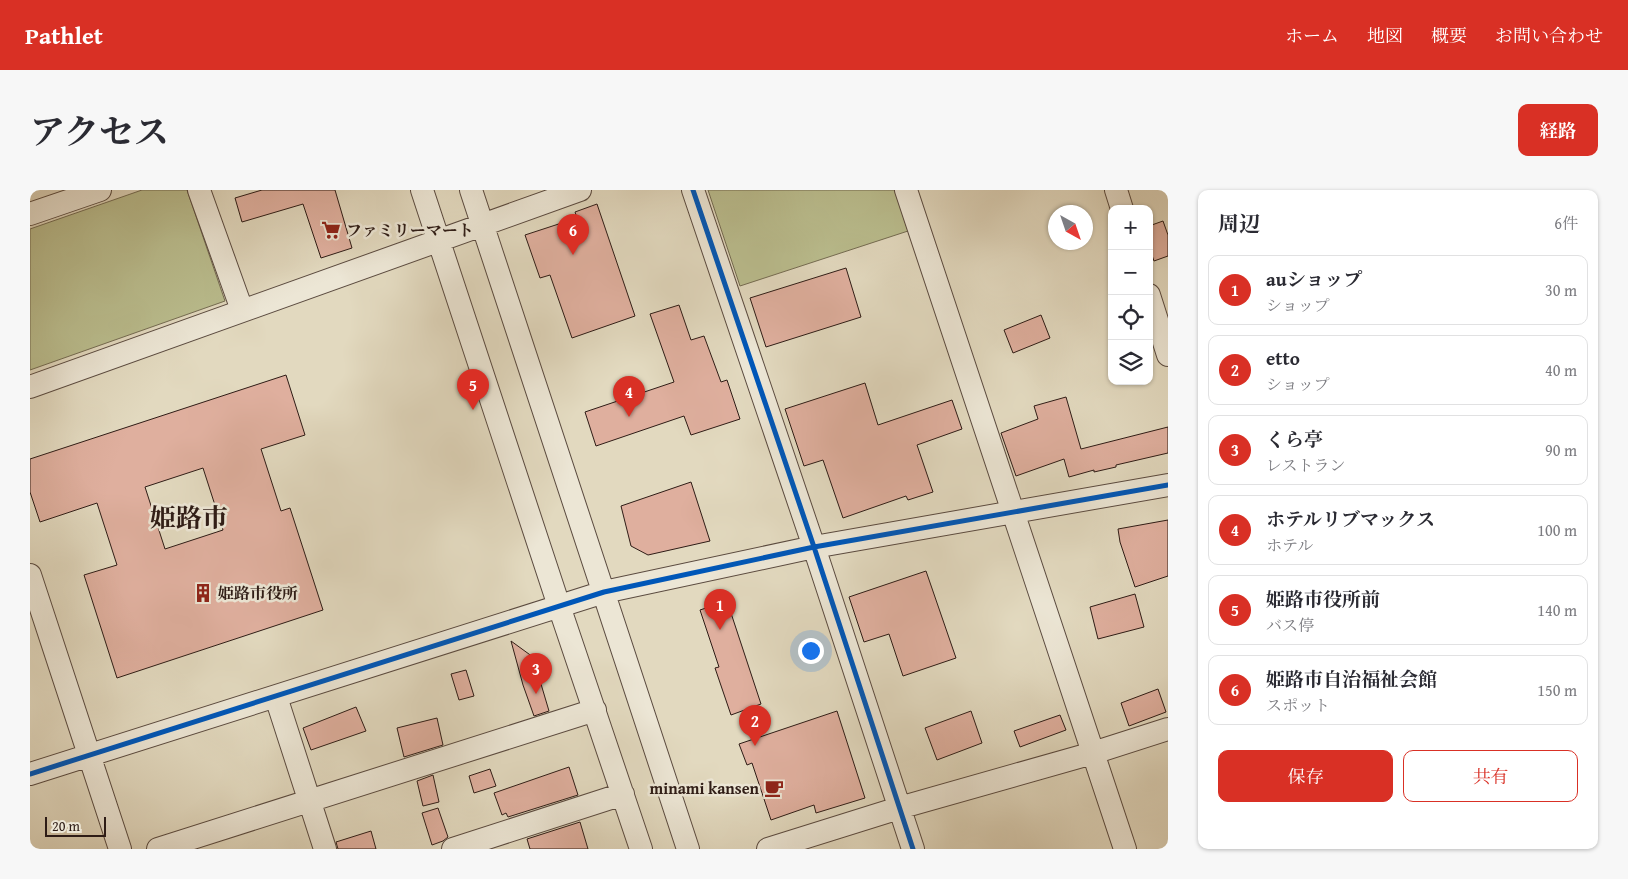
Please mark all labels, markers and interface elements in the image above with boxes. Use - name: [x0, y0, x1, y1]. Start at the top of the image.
- text: Pathlet: [25, 18, 103, 53]
- text: ホーム: [1285, 22, 1339, 49]
- text: 地図: [1367, 22, 1403, 49]
- text: 概要: [1431, 22, 1467, 49]
- text: お問い合わせ: [1495, 22, 1603, 49]
- button: 経路: [1518, 104, 1598, 156]
- text: アクセス: [30, 106, 169, 157]
- north arrow: [1048, 205, 1093, 250]
- map controls: [1108, 205, 1153, 385]
- button: +: [1108, 205, 1153, 250]
- text: 周辺: [1218, 208, 1260, 239]
- text: 6件: [1554, 211, 1578, 235]
- pin: 6: [557, 214, 589, 255]
- place label: ファミリーマート: [346, 218, 474, 242]
- supermarket icon: ファミリーマート: [320, 219, 342, 241]
- button: −: [1108, 250, 1153, 295]
- text: auショップ: [1266, 265, 1362, 293]
- text: 1: [1231, 278, 1239, 302]
- text: 30 m: [1545, 278, 1577, 302]
- text: ショップ: [1266, 293, 1330, 317]
- button: locate: [1108, 295, 1153, 340]
- button: layers: [1108, 340, 1153, 385]
- text: etto: [1266, 344, 1300, 372]
- text: 2: [1231, 358, 1239, 382]
- text: 40 m: [1545, 358, 1577, 382]
- pin: 5: [457, 369, 489, 410]
- text: ショップ: [1266, 372, 1330, 396]
- pin: 4: [613, 376, 645, 417]
- text: くら亭: [1266, 425, 1323, 453]
- text: 3: [1231, 438, 1239, 462]
- text: 90 m: [1545, 438, 1577, 462]
- text: レストラン: [1266, 453, 1346, 477]
- district label: 姫路市: [150, 498, 228, 537]
- text: ホテルリブマックス: [1266, 505, 1435, 533]
- text: 4: [1231, 518, 1239, 542]
- text: 100 m: [1537, 518, 1577, 542]
- text: ホテル: [1266, 533, 1313, 557]
- place label: 姫路市役所: [218, 581, 298, 605]
- building icon: 姫路市役所: [192, 582, 214, 604]
- text: 姫路市役所前: [1266, 585, 1380, 613]
- pin: 1: [704, 589, 736, 630]
- text: 5: [1231, 598, 1239, 622]
- text: 140 m: [1537, 598, 1577, 622]
- text: バス停: [1266, 613, 1314, 637]
- your location: [798, 638, 824, 664]
- pin: 3: [520, 653, 552, 694]
- text: 姫路市自治福祉会館: [1266, 665, 1437, 693]
- text: 6: [1231, 678, 1239, 702]
- text: 150 m: [1537, 678, 1577, 702]
- text: スポット: [1266, 693, 1330, 717]
- pin: 2: [739, 705, 771, 746]
- button: 保存: [1218, 750, 1393, 802]
- button: 共有: [1403, 750, 1578, 802]
- place label: minami kansen: [650, 776, 760, 800]
- cafe icon: minami kansen: [763, 777, 785, 799]
- scale bar: [45, 814, 106, 837]
- text: 20 m: [52, 816, 80, 836]

